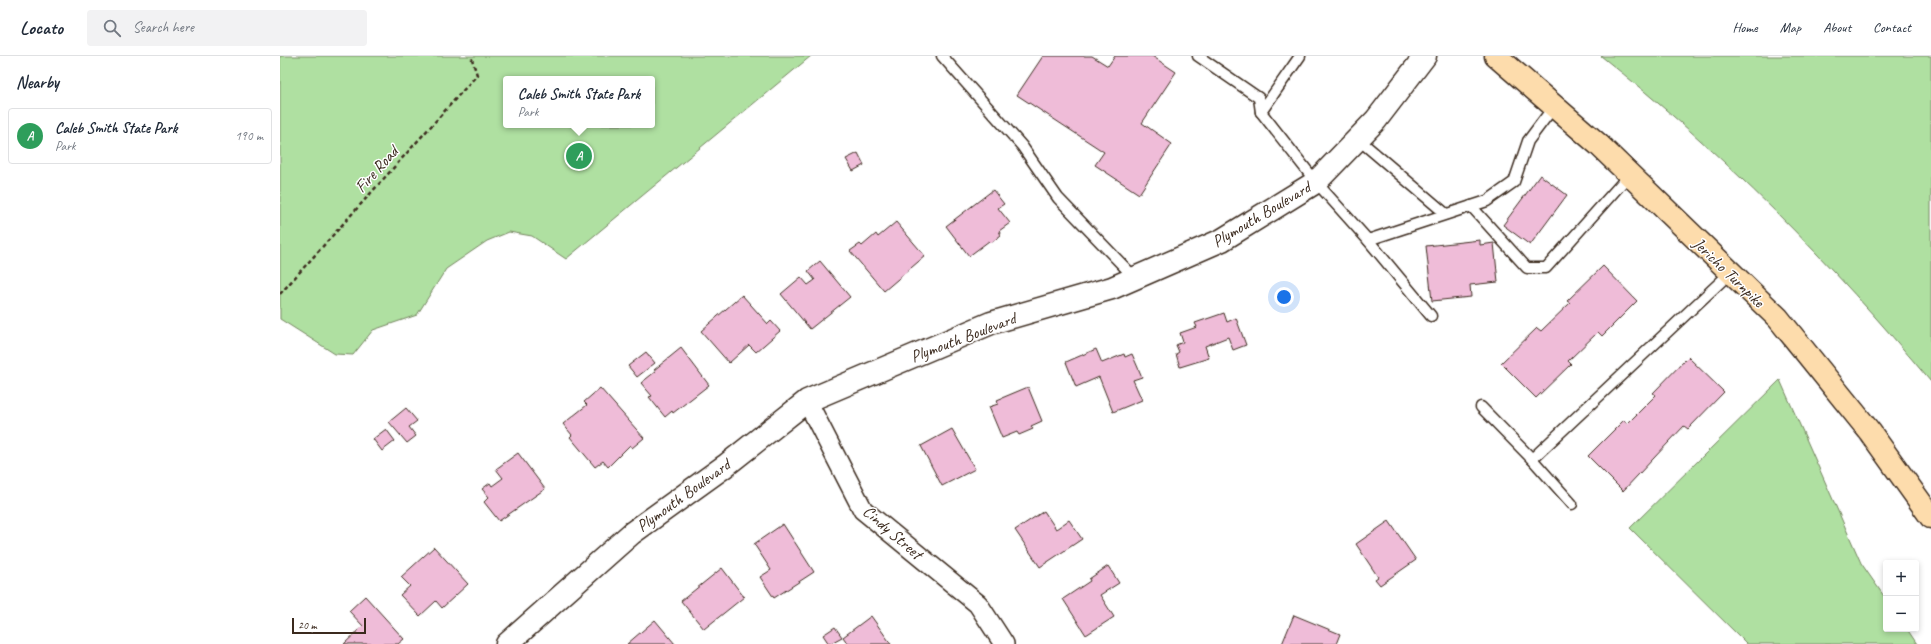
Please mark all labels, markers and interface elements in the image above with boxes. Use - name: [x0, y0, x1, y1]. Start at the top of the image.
- search box: [87, 10, 367, 46]
- text: Locato: [20, 16, 63, 40]
- icon: search: [101, 17, 123, 39]
- text: Search here: [133, 18, 194, 37]
- text: Home: [1732, 19, 1758, 36]
- text: Map: [1780, 19, 1801, 36]
- text: About: [1823, 19, 1851, 36]
- text: Contact: [1873, 19, 1911, 36]
- text: Nearby: [16, 72, 59, 93]
- popup: [503, 76, 655, 128]
- text: Caleb Smith State Park: [518, 85, 640, 104]
- text: Park: [518, 104, 538, 120]
- text: Caleb Smith State Park: [55, 119, 177, 138]
- text: A: [27, 128, 33, 144]
- text: 190 m: [235, 128, 263, 144]
- text: Park: [55, 138, 76, 154]
- street label: Fire Road: [350, 139, 405, 197]
- pin: A: [566, 141, 592, 171]
- street label: Plymouth Boulevard: [1208, 176, 1316, 252]
- street label: Jericho Turnpike: [1688, 232, 1770, 313]
- your location: [1274, 287, 1294, 307]
- street label: Plymouth Boulevard: [908, 307, 1021, 367]
- street label: Plymouth Boulevard: [632, 453, 736, 537]
- street label: Cindy Street: [859, 501, 929, 566]
- map controls: [1883, 560, 1919, 632]
- button: +: [1883, 560, 1919, 596]
- button: −: [1883, 596, 1919, 632]
- scale bar: [292, 616, 366, 635]
- text: 20 m: [298, 618, 317, 632]

